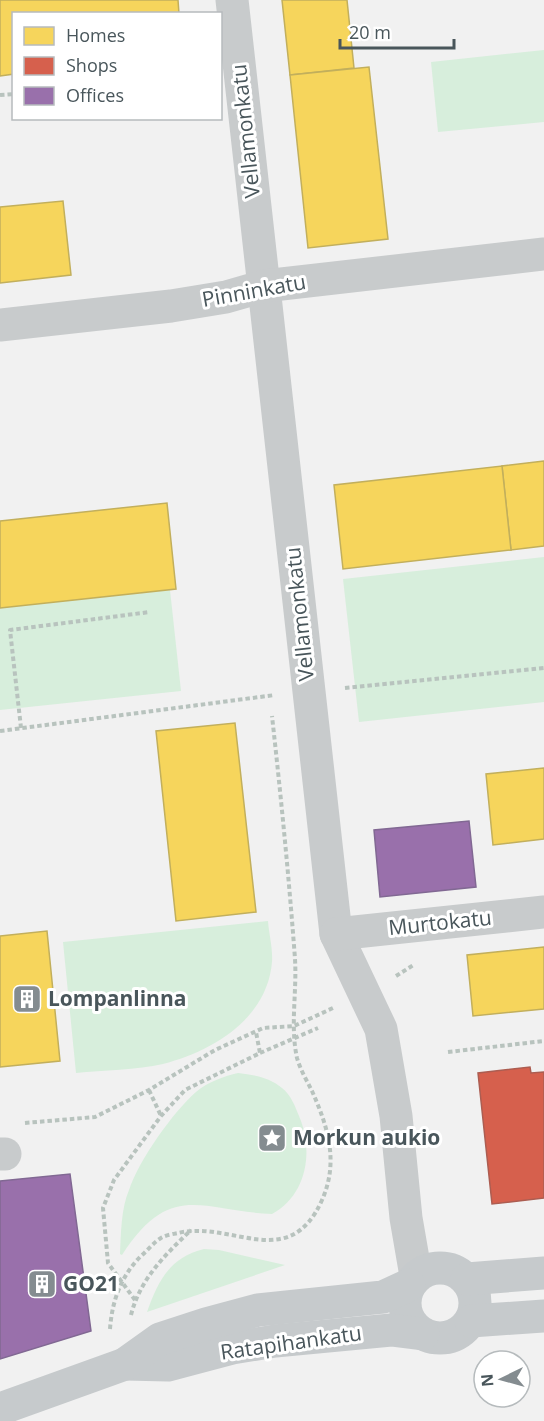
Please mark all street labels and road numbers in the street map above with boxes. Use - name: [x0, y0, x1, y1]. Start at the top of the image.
- street label: Vellamonkatu: [224, 63, 266, 200]
- street label: Pinninkatu: [200, 267, 308, 313]
- street label: Vellamonkatu: [278, 546, 320, 683]
- street label: Murtokatu: [387, 903, 493, 941]
- street label: Ratapihankatu: [218, 1318, 363, 1366]

